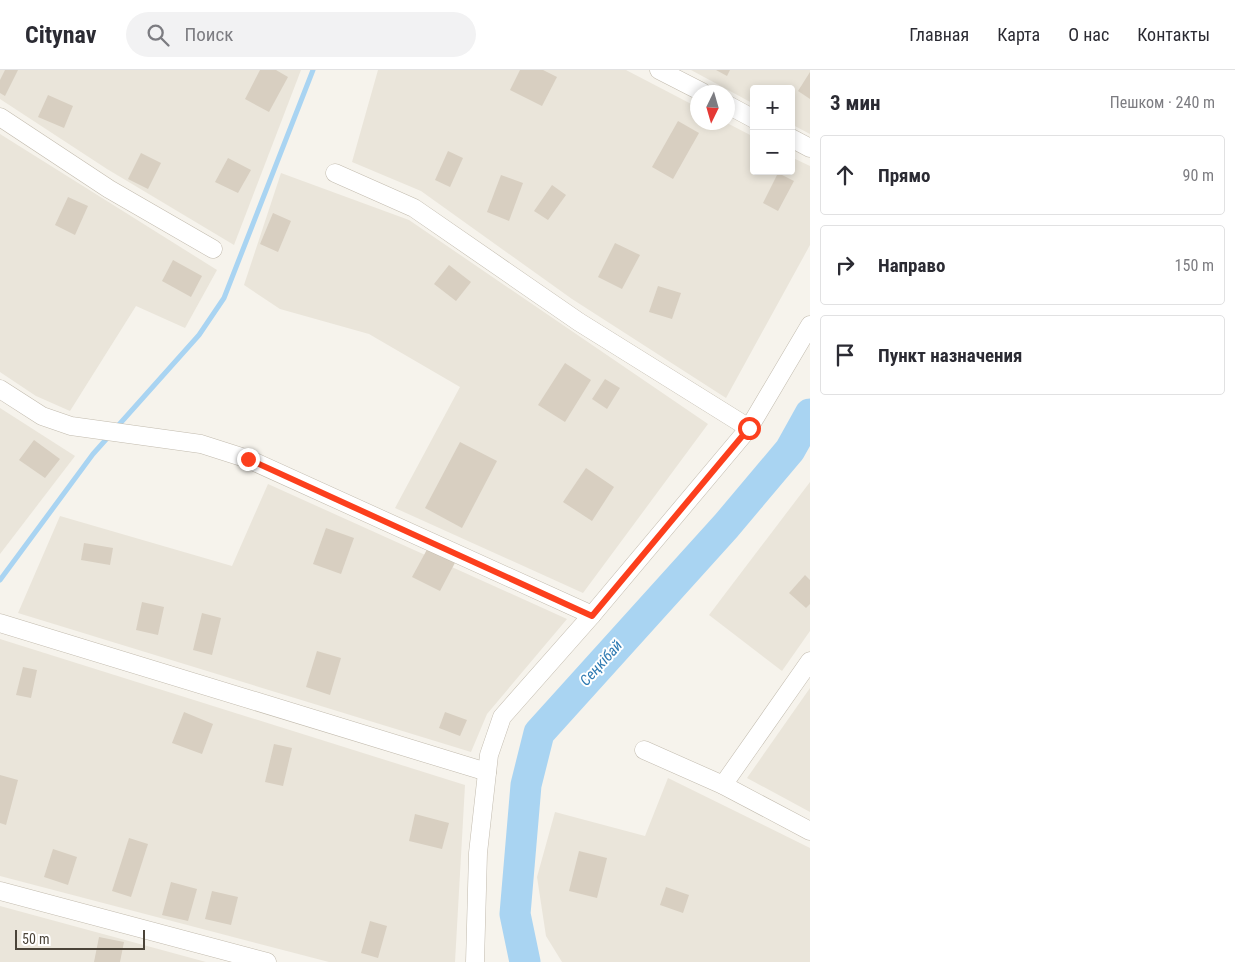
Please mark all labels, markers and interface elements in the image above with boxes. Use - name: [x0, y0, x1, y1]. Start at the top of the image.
- search box: [126, 12, 476, 57]
- text: Citynav: [25, 21, 96, 49]
- icon: search: [144, 21, 172, 49]
- text: Поиск: [184, 23, 233, 46]
- text: Главная: [909, 24, 969, 45]
- text: Карта: [997, 24, 1040, 45]
- text: О нас: [1068, 24, 1109, 45]
- text: Контакты: [1137, 24, 1210, 45]
- north arrow: [690, 85, 735, 130]
- map controls: [750, 85, 795, 175]
- button: +: [750, 85, 795, 130]
- text: 3 мин: [830, 91, 880, 115]
- text: Пешком · 240 m: [1110, 93, 1215, 112]
- button: −: [750, 130, 795, 175]
- icon: ahead: [831, 161, 859, 189]
- text: Прямо: [878, 164, 931, 187]
- text: 90 m: [1182, 166, 1214, 185]
- icon: right: [831, 251, 859, 279]
- text: Направо: [878, 254, 945, 277]
- text: 150 m: [1175, 256, 1214, 275]
- icon: arrive: [831, 341, 859, 369]
- text: Пункт назначения: [878, 344, 1022, 367]
- route start: [738, 417, 761, 440]
- route end: [237, 448, 260, 471]
- water label: Сеңкібай: [576, 637, 626, 689]
- scale bar: [15, 927, 145, 950]
- text: 50 m: [22, 931, 50, 947]

